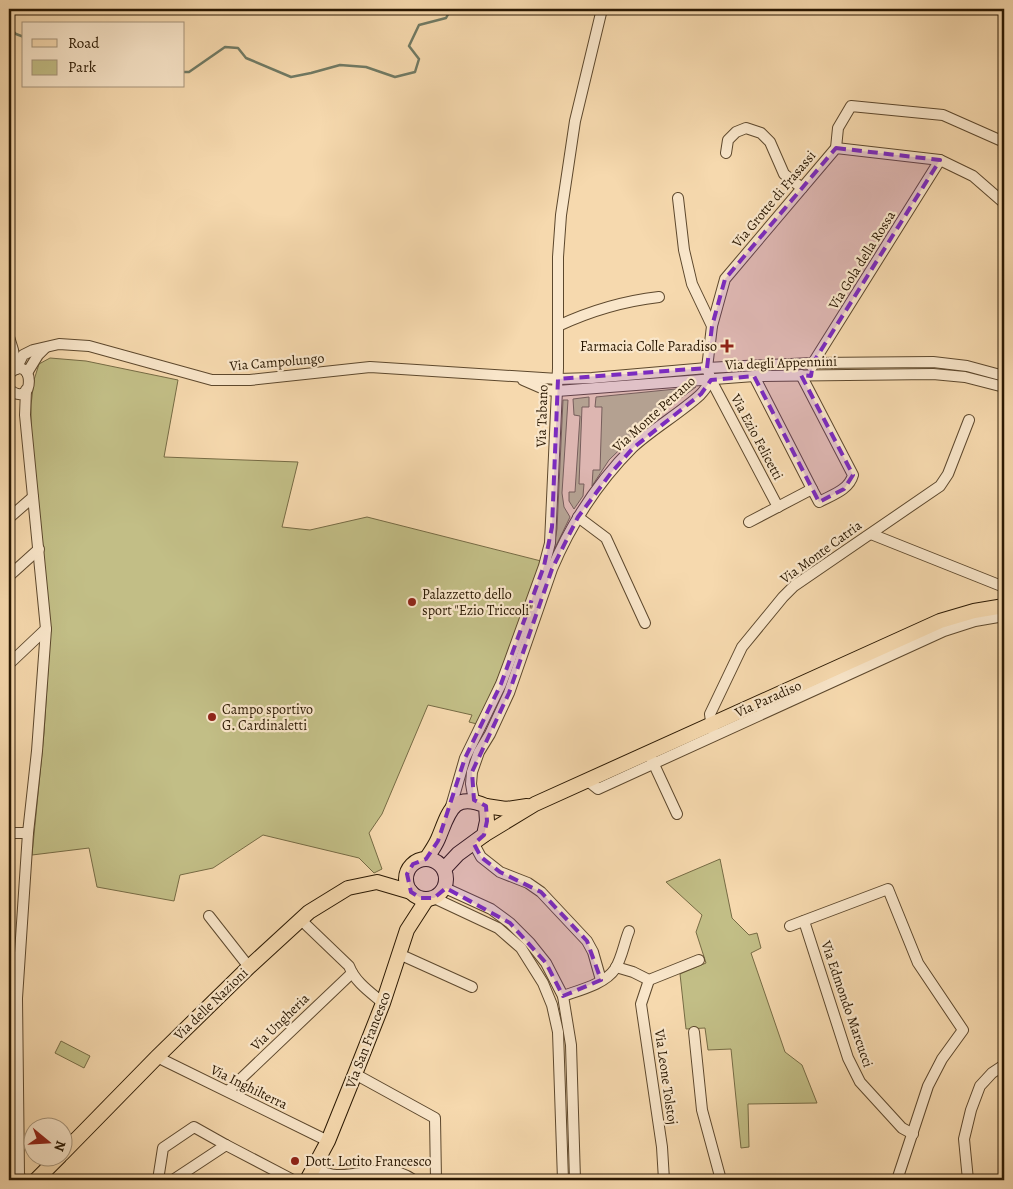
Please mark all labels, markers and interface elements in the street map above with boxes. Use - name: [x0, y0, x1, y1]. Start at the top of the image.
- legend: [22, 22, 185, 88]
- text: Road: [68, 33, 100, 53]
- text: Park: [68, 57, 97, 77]
- street label: Via Grotte di Frasassi: [727, 147, 820, 252]
- street label: Via Gola della Rossa: [824, 207, 900, 314]
- place label: Farmacia Colle Paradiso: [580, 337, 717, 356]
- marker: Farmacia Colle Paradiso: [721, 340, 733, 352]
- street label: Via Campolungo: [228, 348, 325, 376]
- street label: Via degli Appennini: [724, 352, 837, 374]
- street label: Via Monte Petrano: [608, 372, 700, 457]
- street label: Via Tabano: [531, 384, 553, 449]
- street label: Via Ezio Felicetti: [726, 390, 788, 483]
- street label: Via Monte Catria: [775, 516, 866, 589]
- place label: Palazzetto dello sport "Ezio Triccoli": [422, 585, 533, 620]
- marker: Palazzetto dello sport "Ezio Triccoli": [406, 596, 418, 608]
- street label: Via Paradiso: [731, 676, 804, 723]
- place label: Campo sportivo G. Cardinaletti: [222, 700, 313, 735]
- marker: Campo sportivo G. Cardinaletti: [206, 711, 218, 723]
- street label: Via Edmondo Marcucci: [816, 937, 878, 1070]
- street label: Via delle Nazioni: [169, 964, 252, 1045]
- street label: Via Ungheria: [246, 989, 314, 1055]
- street label: Via San Francesco: [341, 989, 395, 1092]
- street label: Via Leone Tolstoj: [650, 1027, 682, 1126]
- street label: Via Inghilterra: [206, 1060, 291, 1114]
- north arrow: [22, 1116, 72, 1166]
- text: N: [49, 1138, 70, 1154]
- place label: Dott. Lotito Francesco: [305, 1152, 431, 1171]
- marker: Dott. Lotito Francesco: [289, 1155, 301, 1167]

